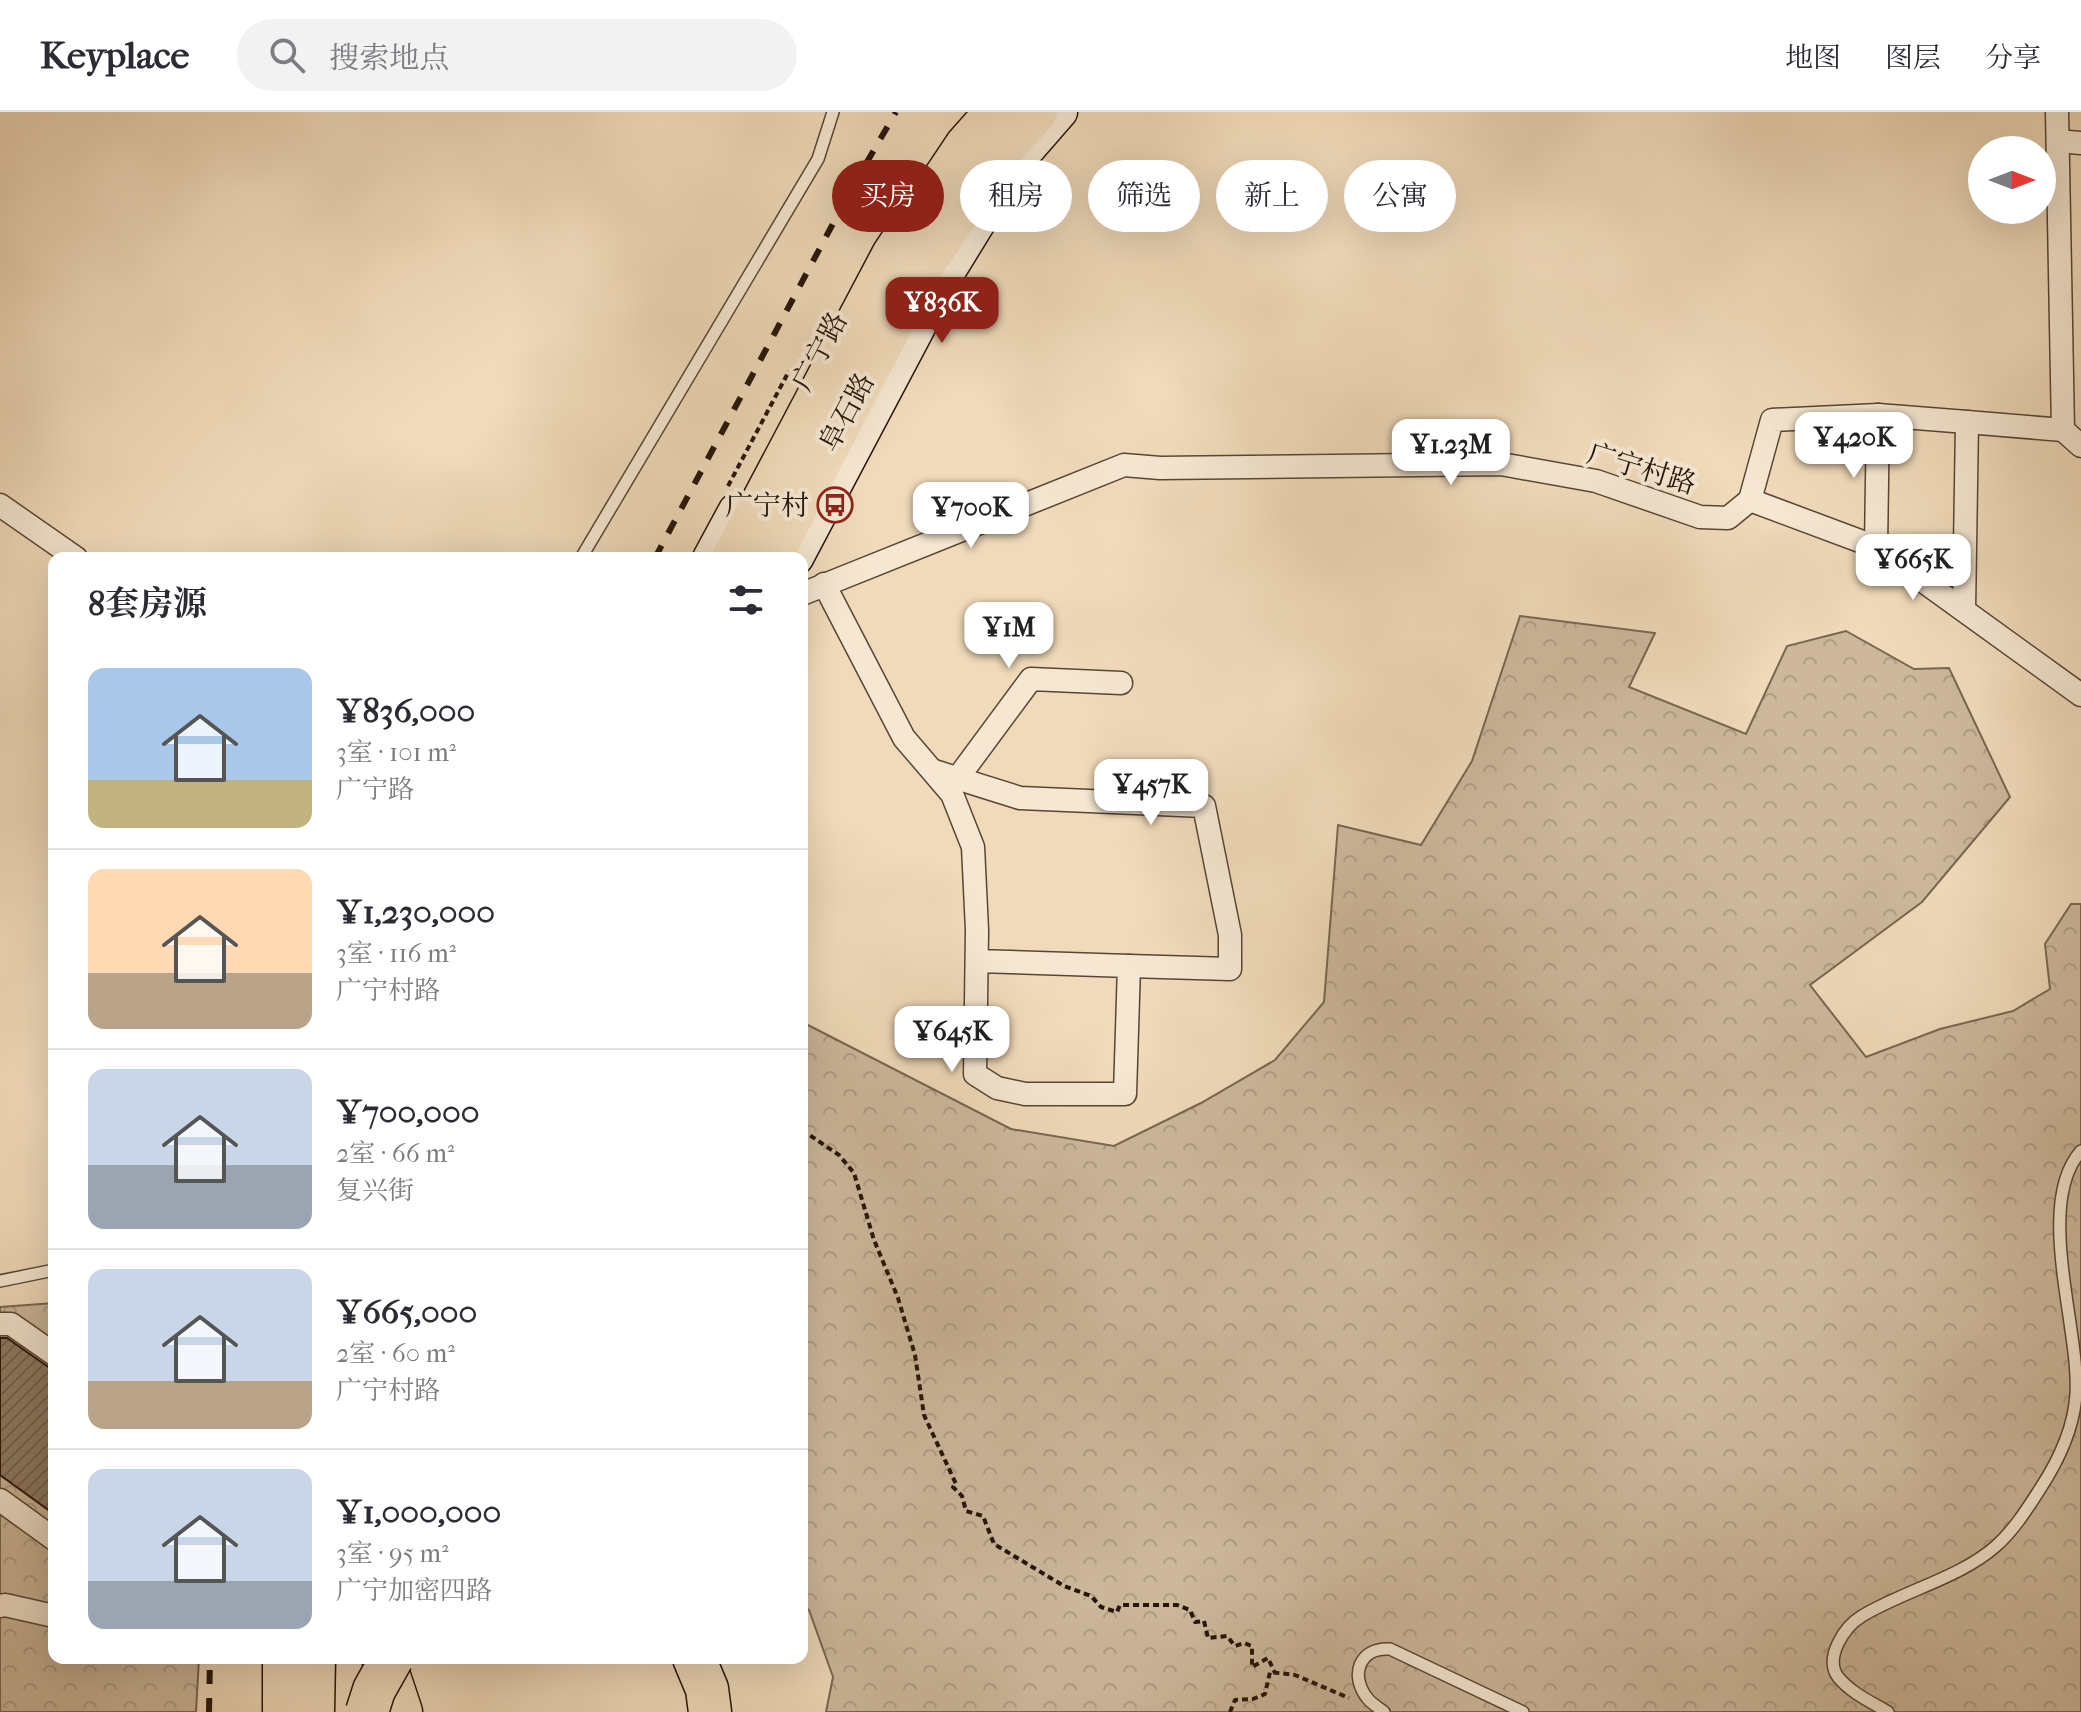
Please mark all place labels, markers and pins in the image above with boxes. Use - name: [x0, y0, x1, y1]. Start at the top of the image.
- pin: ¥836K: [886, 277, 998, 345]
- pin: ¥420K: [1798, 412, 1910, 480]
- pin: ¥1.23M: [1386, 419, 1516, 487]
- pin: ¥700K: [915, 482, 1027, 550]
- bus stop icon: 广宁村: [816, 486, 854, 524]
- place label: 广宁村: [725, 489, 809, 522]
- pin: ¥665K: [1857, 534, 1969, 602]
- pin: ¥1M: [970, 602, 1048, 670]
- pin: ¥457K: [1095, 759, 1207, 827]
- pin: ¥645K: [896, 1006, 1008, 1074]

